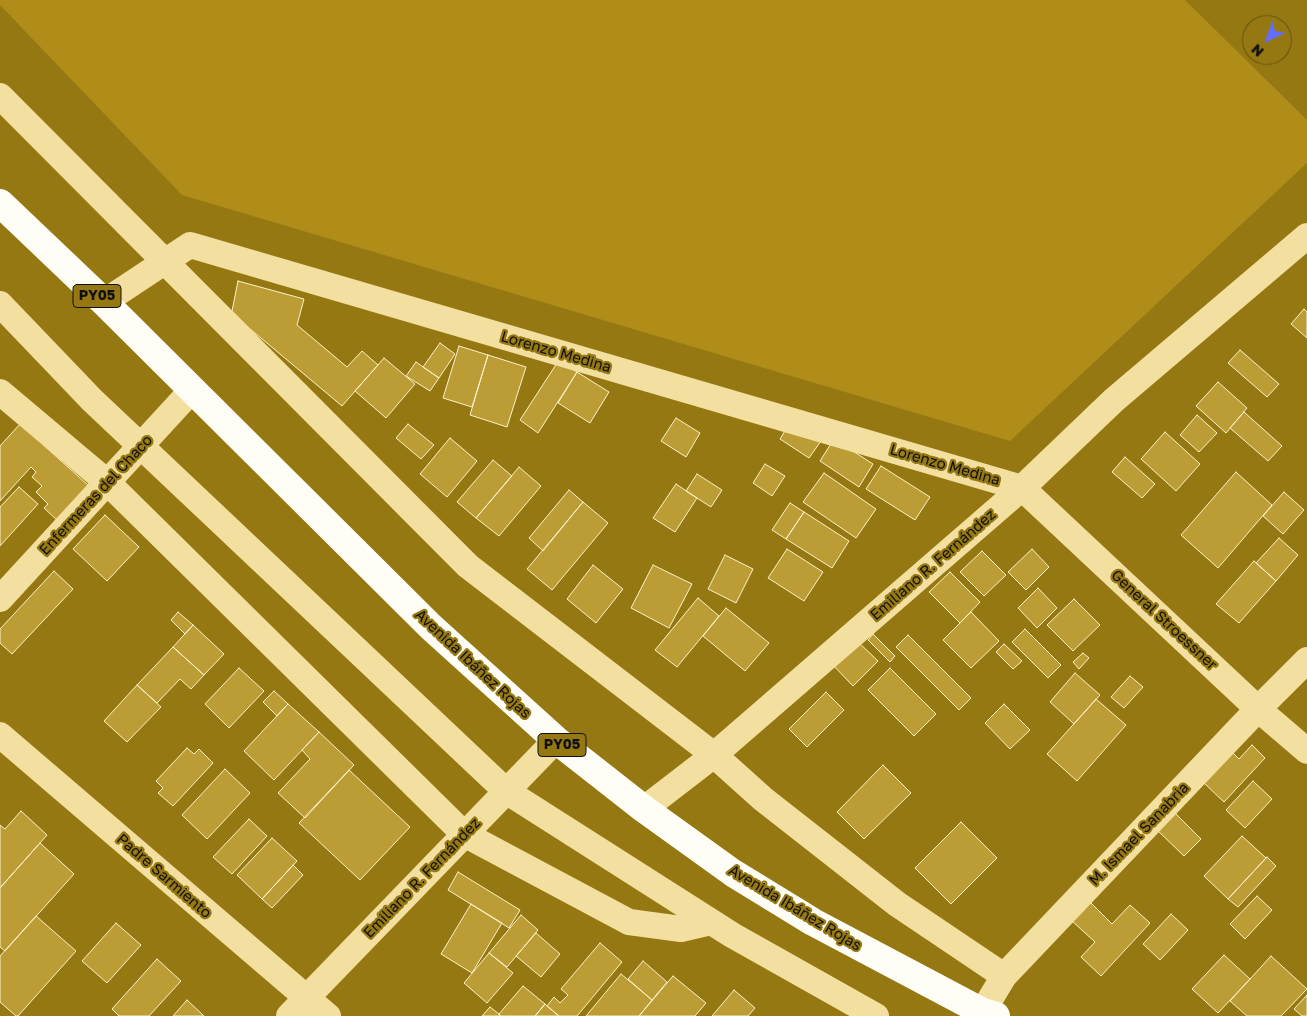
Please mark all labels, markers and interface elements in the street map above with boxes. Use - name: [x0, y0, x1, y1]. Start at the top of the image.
- north arrow: [1242, 15, 1292, 65]
- text: N: [1248, 41, 1267, 61]
- road number: PY05: [73, 284, 121, 308]
- street label: Lorenzo Medina: [499, 328, 613, 376]
- street label: Enfermeras del Chaco: [36, 431, 156, 559]
- street label: Lorenzo Medina: [888, 441, 1002, 489]
- street label: Emiliano R. Fernández: [867, 506, 999, 624]
- street label: General Stroessner: [1107, 566, 1221, 674]
- street label: Avenida Ibáñez Rojas: [411, 606, 535, 722]
- road number: PY05: [538, 734, 586, 756]
- street label: M. Ismael Sanabria: [1085, 779, 1193, 889]
- street label: Emiliano R. Fernández: [360, 814, 484, 942]
- street label: Padre Sarmiento: [113, 830, 215, 922]
- street label: Avenida Ibáñez Rojas: [725, 861, 865, 955]

